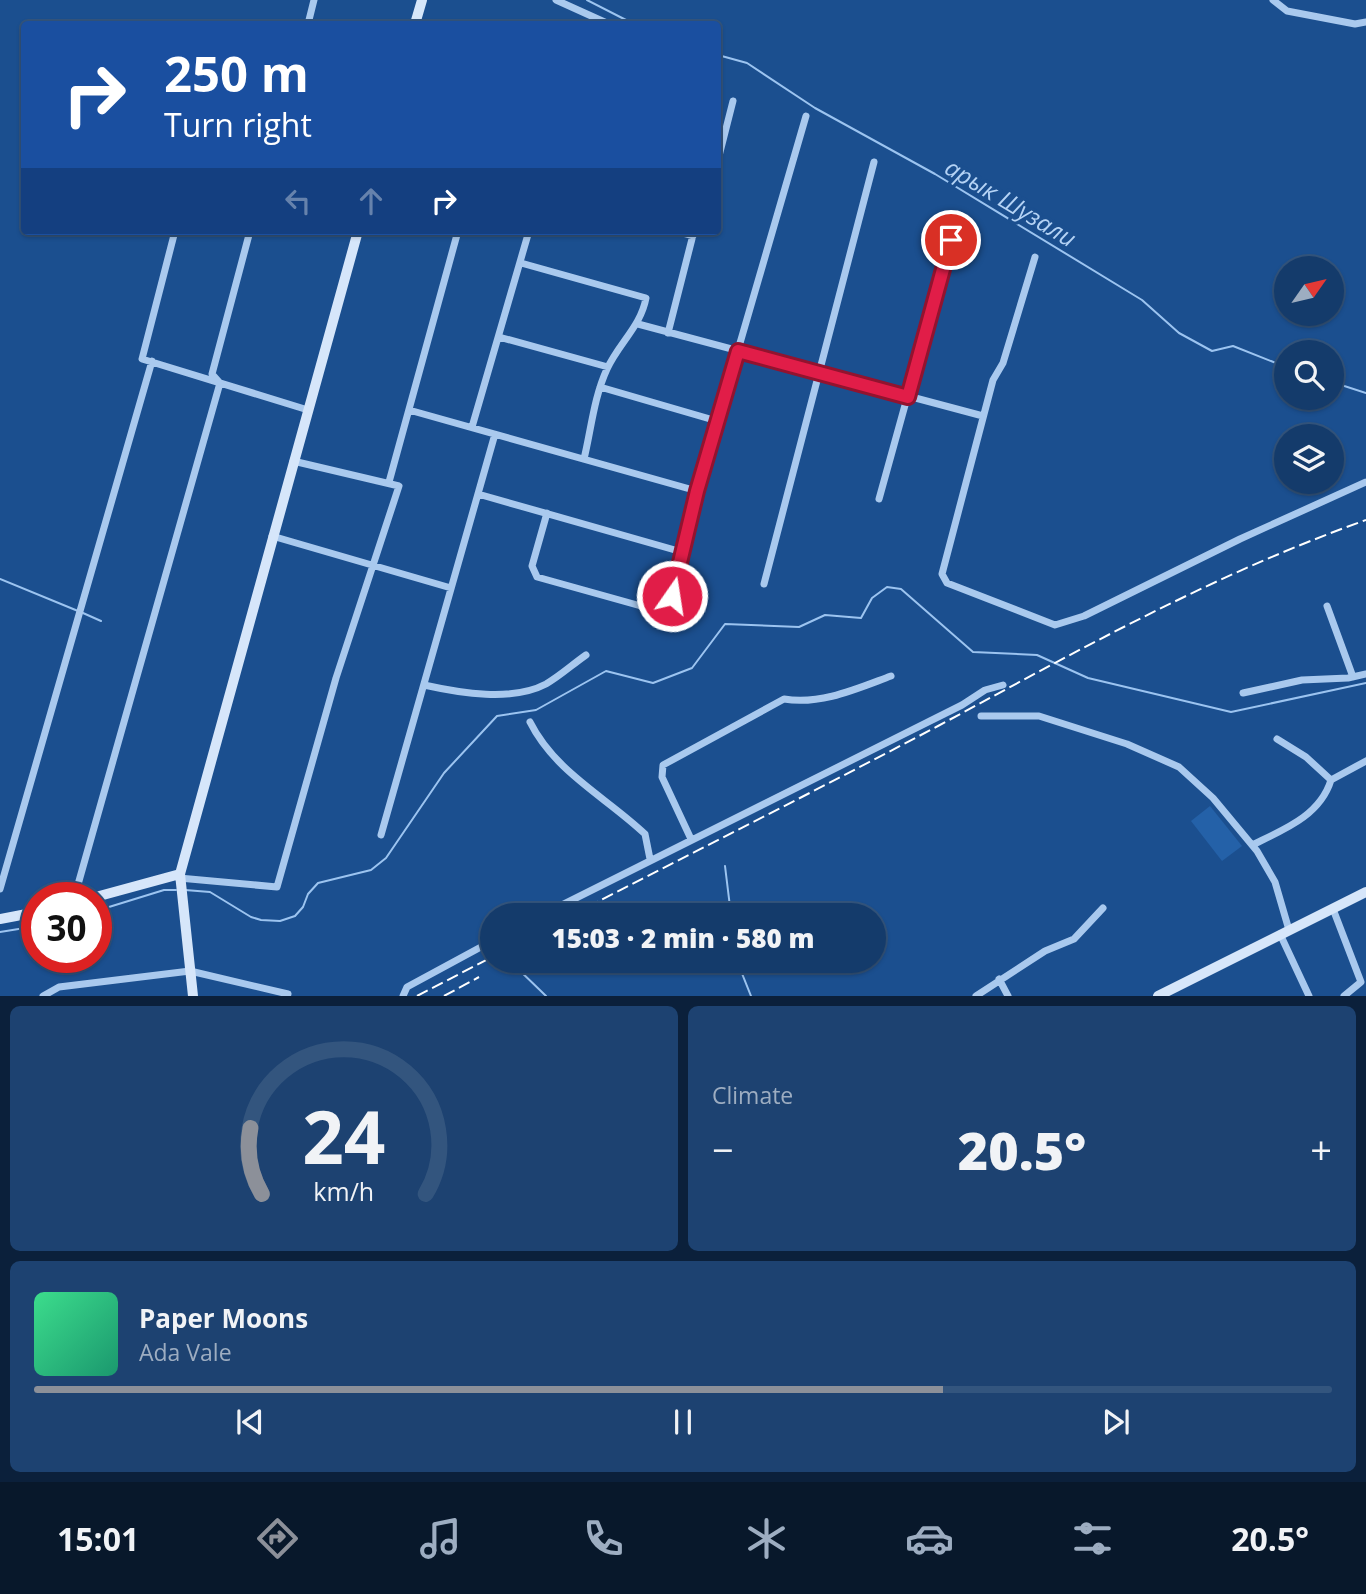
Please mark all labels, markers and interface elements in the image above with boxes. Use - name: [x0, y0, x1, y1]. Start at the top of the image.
- text: 250 m: [164, 40, 309, 106]
- icon: right: [49, 49, 140, 140]
- text: Turn right: [164, 103, 312, 146]
- water label: арык Шузали: [939, 150, 1083, 254]
- icon: left: [279, 182, 317, 220]
- icon: ahead: [352, 182, 390, 220]
- icon: right: [425, 182, 463, 220]
- pin: [921, 210, 981, 270]
- icon: arrive: [932, 221, 970, 259]
- north arrow: [1274, 256, 1344, 326]
- map controls: [1274, 256, 1344, 494]
- button: search: [1274, 340, 1344, 410]
- button: layers: [1274, 424, 1344, 494]
- position arrow: [635, 559, 709, 633]
- speed limit sign: 30: [21, 882, 112, 973]
- text: 15:03 · 2 min · 580 m: [552, 920, 814, 956]
- text: Climate: [712, 1079, 793, 1111]
- text: 24: [302, 1087, 386, 1186]
- text: 20.5°: [958, 1114, 1086, 1185]
- text: −: [712, 1123, 734, 1175]
- text: +: [1310, 1123, 1332, 1175]
- text: km/h: [314, 1174, 374, 1208]
- text: Paper Moons: [139, 1300, 308, 1336]
- text: Ada Vale: [139, 1336, 232, 1368]
- icon: previous: [231, 1403, 269, 1441]
- icon: pause: [664, 1403, 702, 1441]
- icon: next: [1097, 1403, 1135, 1441]
- icon: directions: [253, 1514, 302, 1563]
- icon: music: [416, 1514, 465, 1563]
- icon: phone: [579, 1514, 628, 1563]
- icon: climate: [742, 1514, 791, 1563]
- icon: car: [905, 1514, 954, 1563]
- icon: filters: [1068, 1514, 1117, 1563]
- text: 15:01: [57, 1517, 139, 1560]
- text: 20.5°: [1231, 1517, 1309, 1560]

